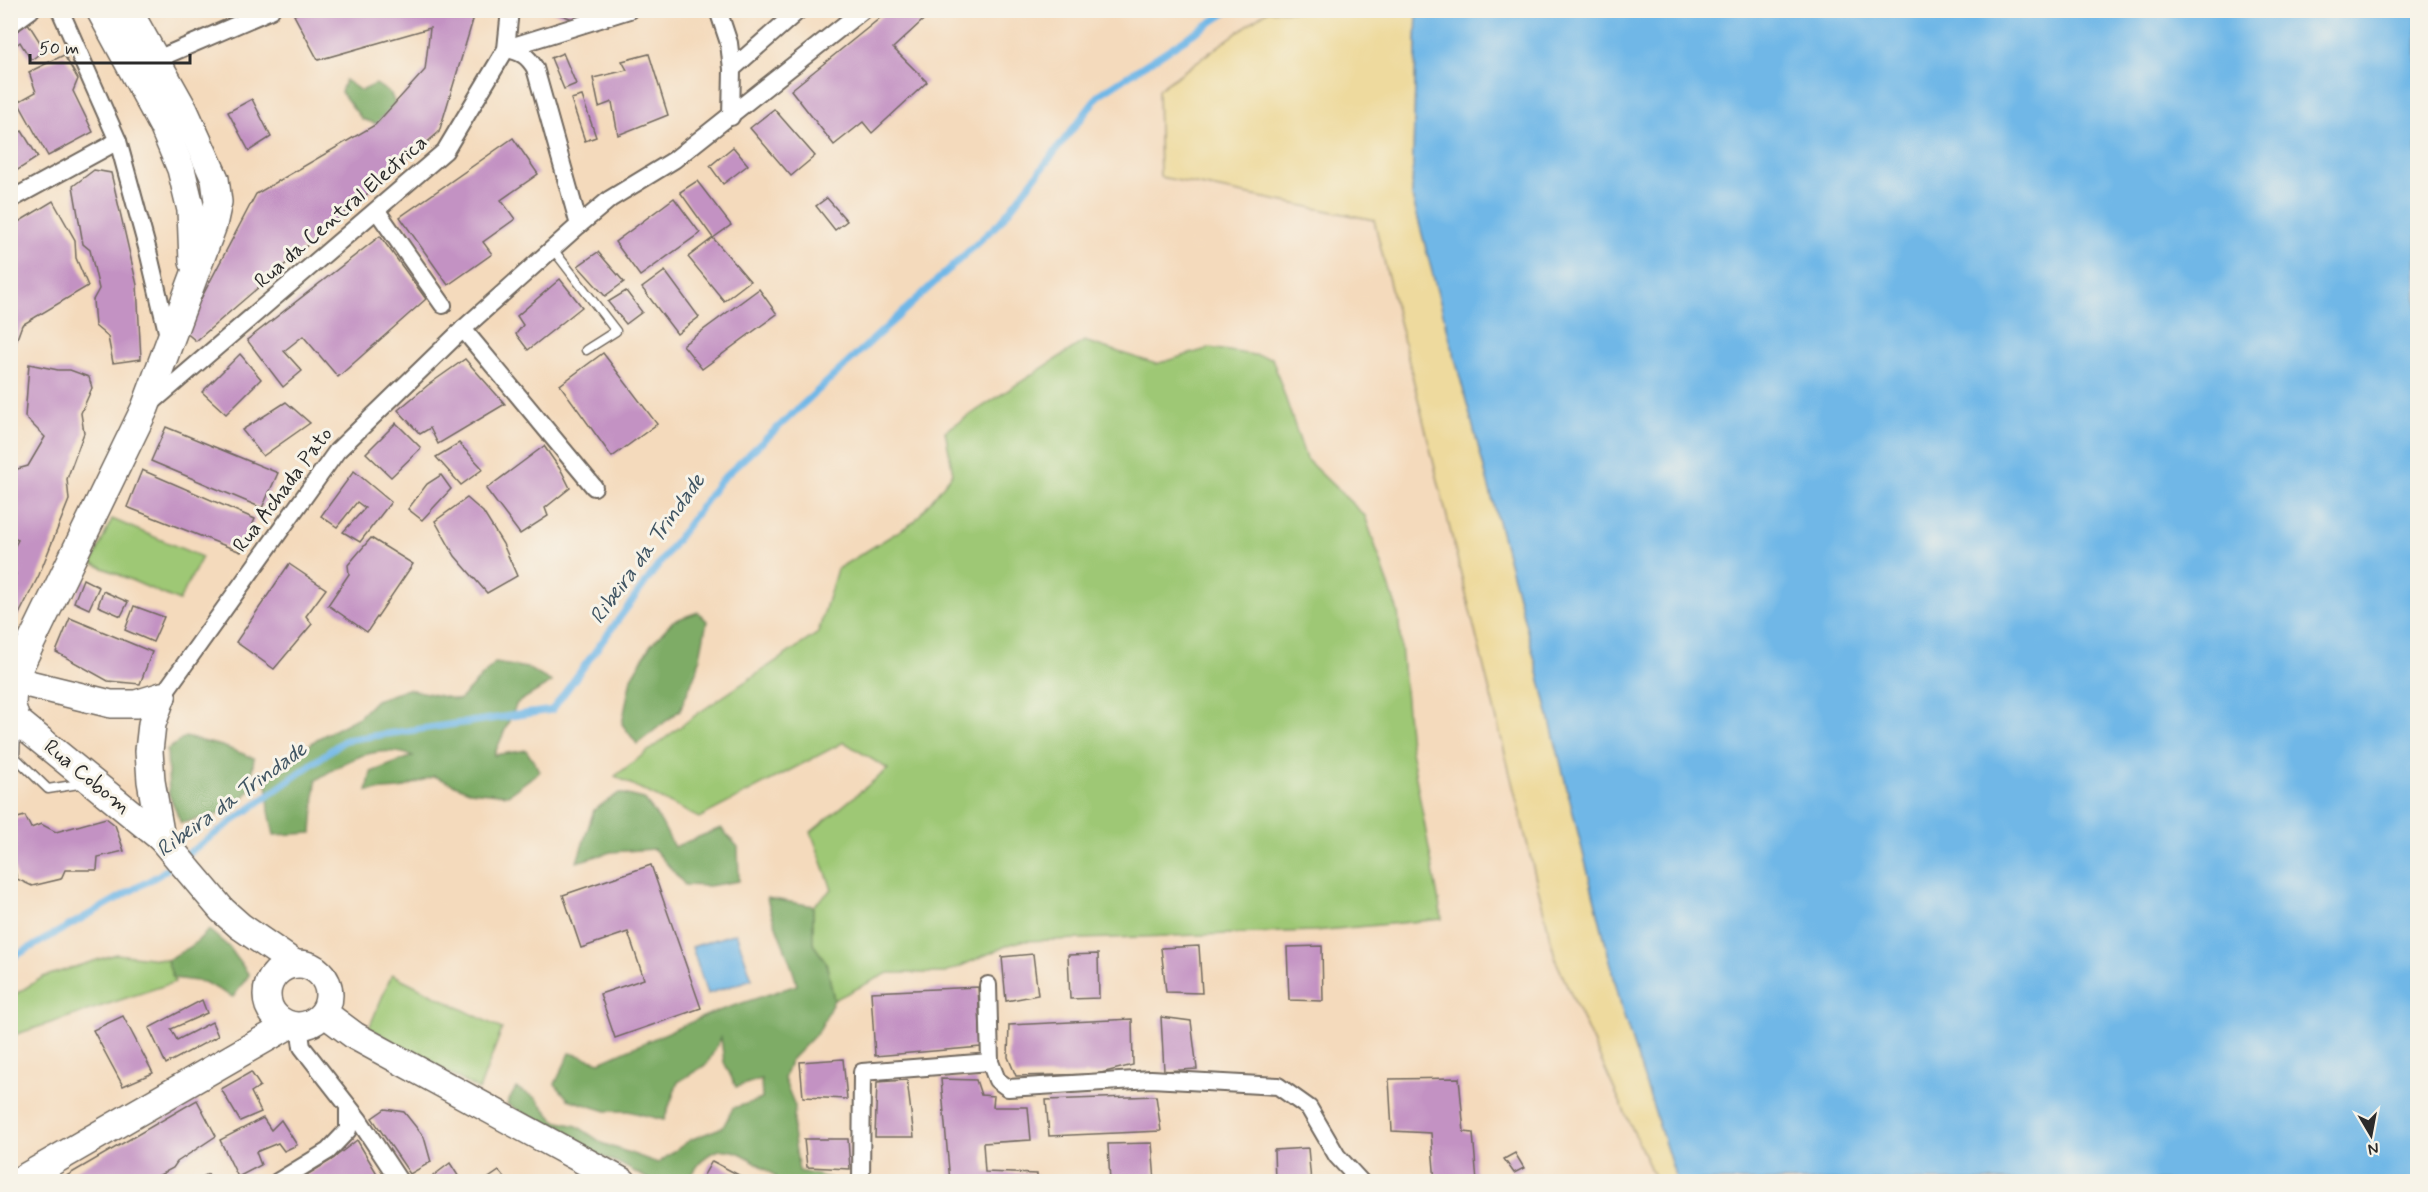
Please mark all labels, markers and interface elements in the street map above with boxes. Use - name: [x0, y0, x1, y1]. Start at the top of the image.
- scale bar: [30, 27, 190, 65]
- text: 50 m: [39, 37, 79, 61]
- street label: Rua da Central Electrica: [249, 129, 433, 295]
- street label: Rua Achada Pato: [227, 422, 339, 558]
- water label: Ribeira da Trindade: [584, 468, 713, 630]
- street label: Rua Cobom: [38, 733, 136, 821]
- water label: Ribeira da Trindade: [151, 735, 313, 864]
- north arrow: [2341, 1105, 2401, 1165]
- text: N: [2366, 1137, 2380, 1160]

